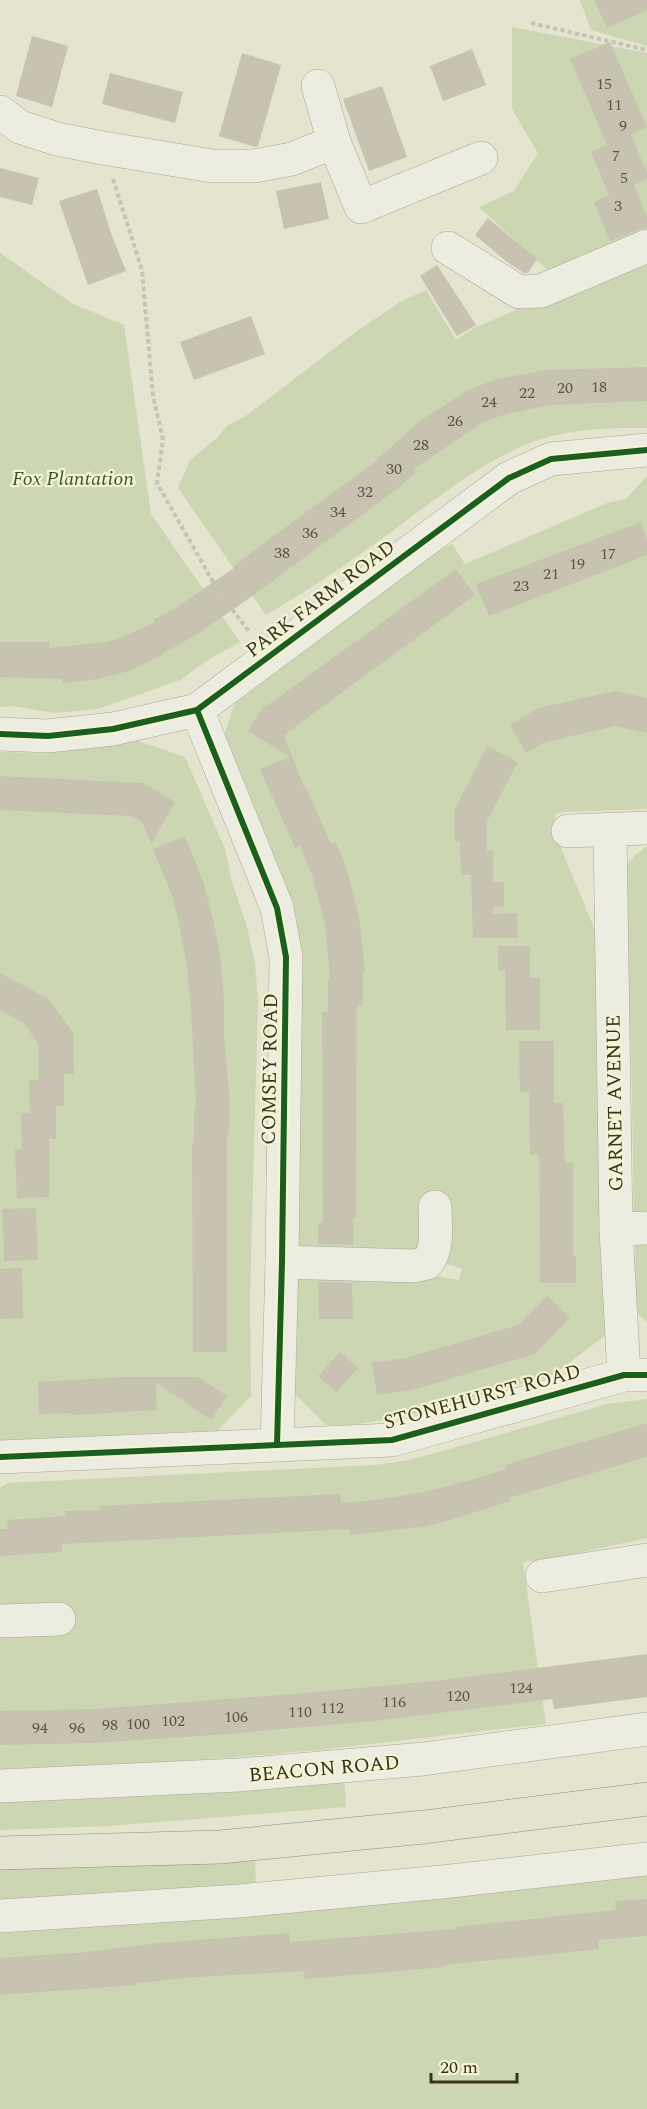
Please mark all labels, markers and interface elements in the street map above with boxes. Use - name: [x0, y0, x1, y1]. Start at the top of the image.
- house number: 15: [596, 72, 612, 96]
- house number: 11: [606, 93, 622, 117]
- house number: 9: [619, 114, 627, 138]
- house number: 7: [612, 144, 620, 168]
- house number: 5: [620, 166, 628, 190]
- house number: 3: [614, 194, 622, 218]
- house number: 18: [591, 375, 607, 399]
- house number: 20: [557, 376, 573, 400]
- house number: 22: [519, 381, 535, 405]
- house number: 24: [481, 390, 497, 414]
- house number: 26: [447, 409, 463, 433]
- house number: 28: [413, 433, 429, 457]
- house number: 30: [386, 457, 402, 481]
- park label: Fox Plantation: [12, 464, 134, 494]
- house number: 32: [357, 480, 373, 504]
- house number: 34: [330, 500, 346, 524]
- house number: 36: [302, 521, 318, 545]
- street label: PARK FARM ROAD: [239, 532, 402, 665]
- house number: 38: [274, 541, 290, 565]
- house number: 17: [600, 542, 616, 566]
- house number: 19: [569, 552, 585, 576]
- house number: 21: [543, 562, 559, 586]
- house number: 23: [513, 574, 529, 598]
- street label: COMSEY ROAD: [254, 993, 286, 1145]
- street label: GARNET AVENUE: [598, 1014, 632, 1191]
- street label: STONEHURST ROAD: [380, 1356, 584, 1438]
- house number: 124: [509, 1676, 533, 1700]
- house number: 120: [446, 1684, 470, 1708]
- house number: 116: [382, 1690, 406, 1714]
- house number: 112: [320, 1696, 344, 1720]
- house number: 110: [288, 1700, 312, 1724]
- house number: 106: [224, 1705, 248, 1729]
- house number: 102: [161, 1709, 185, 1733]
- house number: 100: [126, 1712, 150, 1736]
- house number: 98: [102, 1713, 118, 1737]
- house number: 94: [32, 1716, 48, 1740]
- house number: 96: [69, 1716, 85, 1740]
- street label: BEACON ROAD: [247, 1747, 401, 1791]
- scale bar: [431, 2046, 516, 2084]
- text: 20 m: [440, 2054, 478, 2081]

